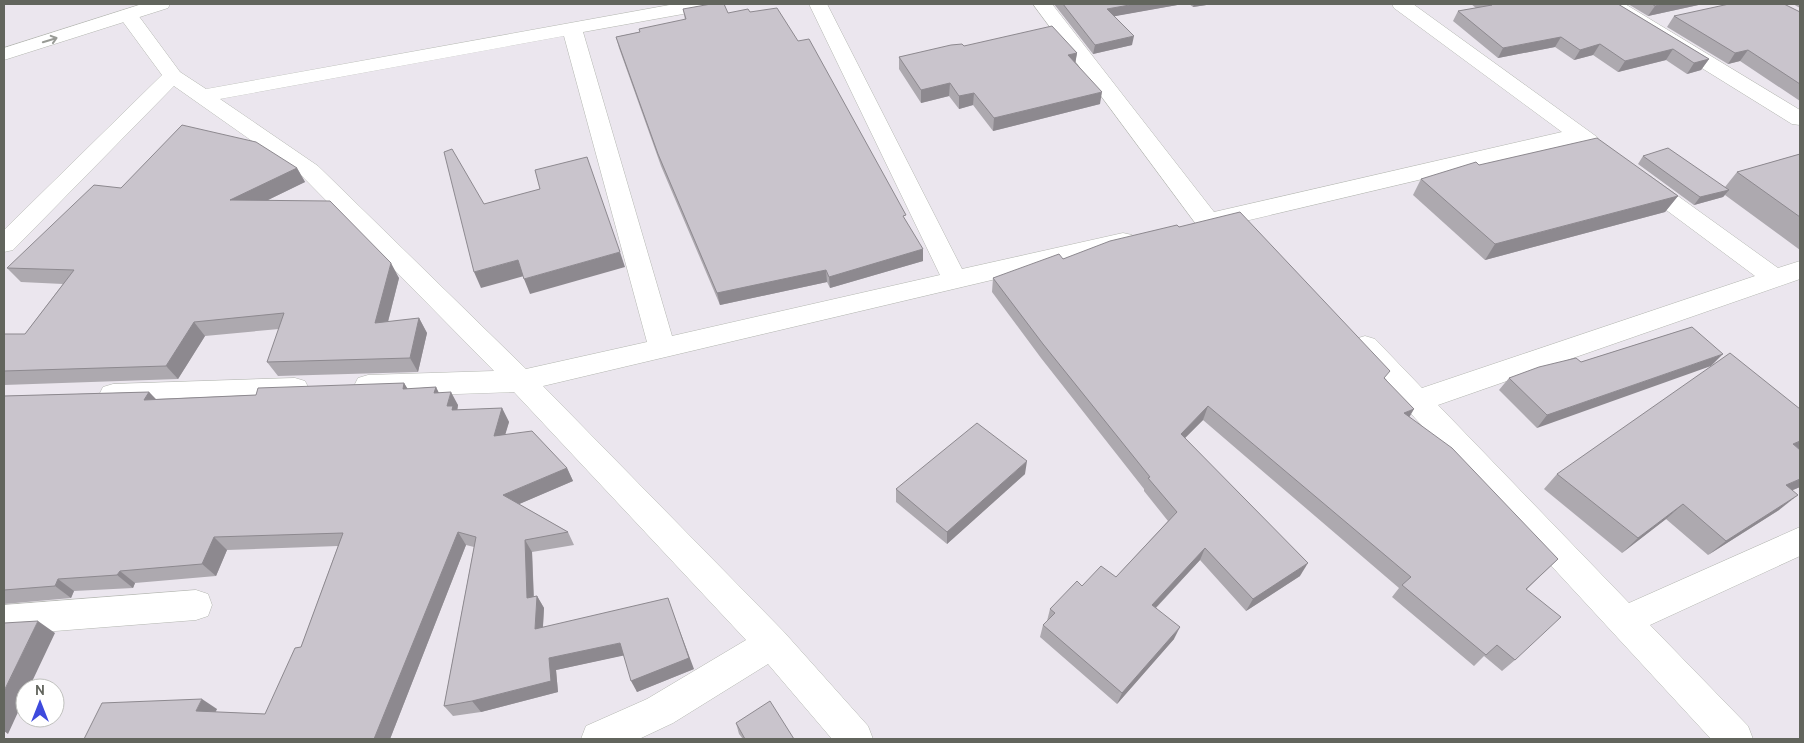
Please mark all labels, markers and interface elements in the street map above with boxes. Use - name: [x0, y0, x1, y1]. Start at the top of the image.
- one-way arrow: [42, 34, 58, 44]
- north arrow: [15, 678, 65, 728]
- text: N: [35, 681, 45, 699]

